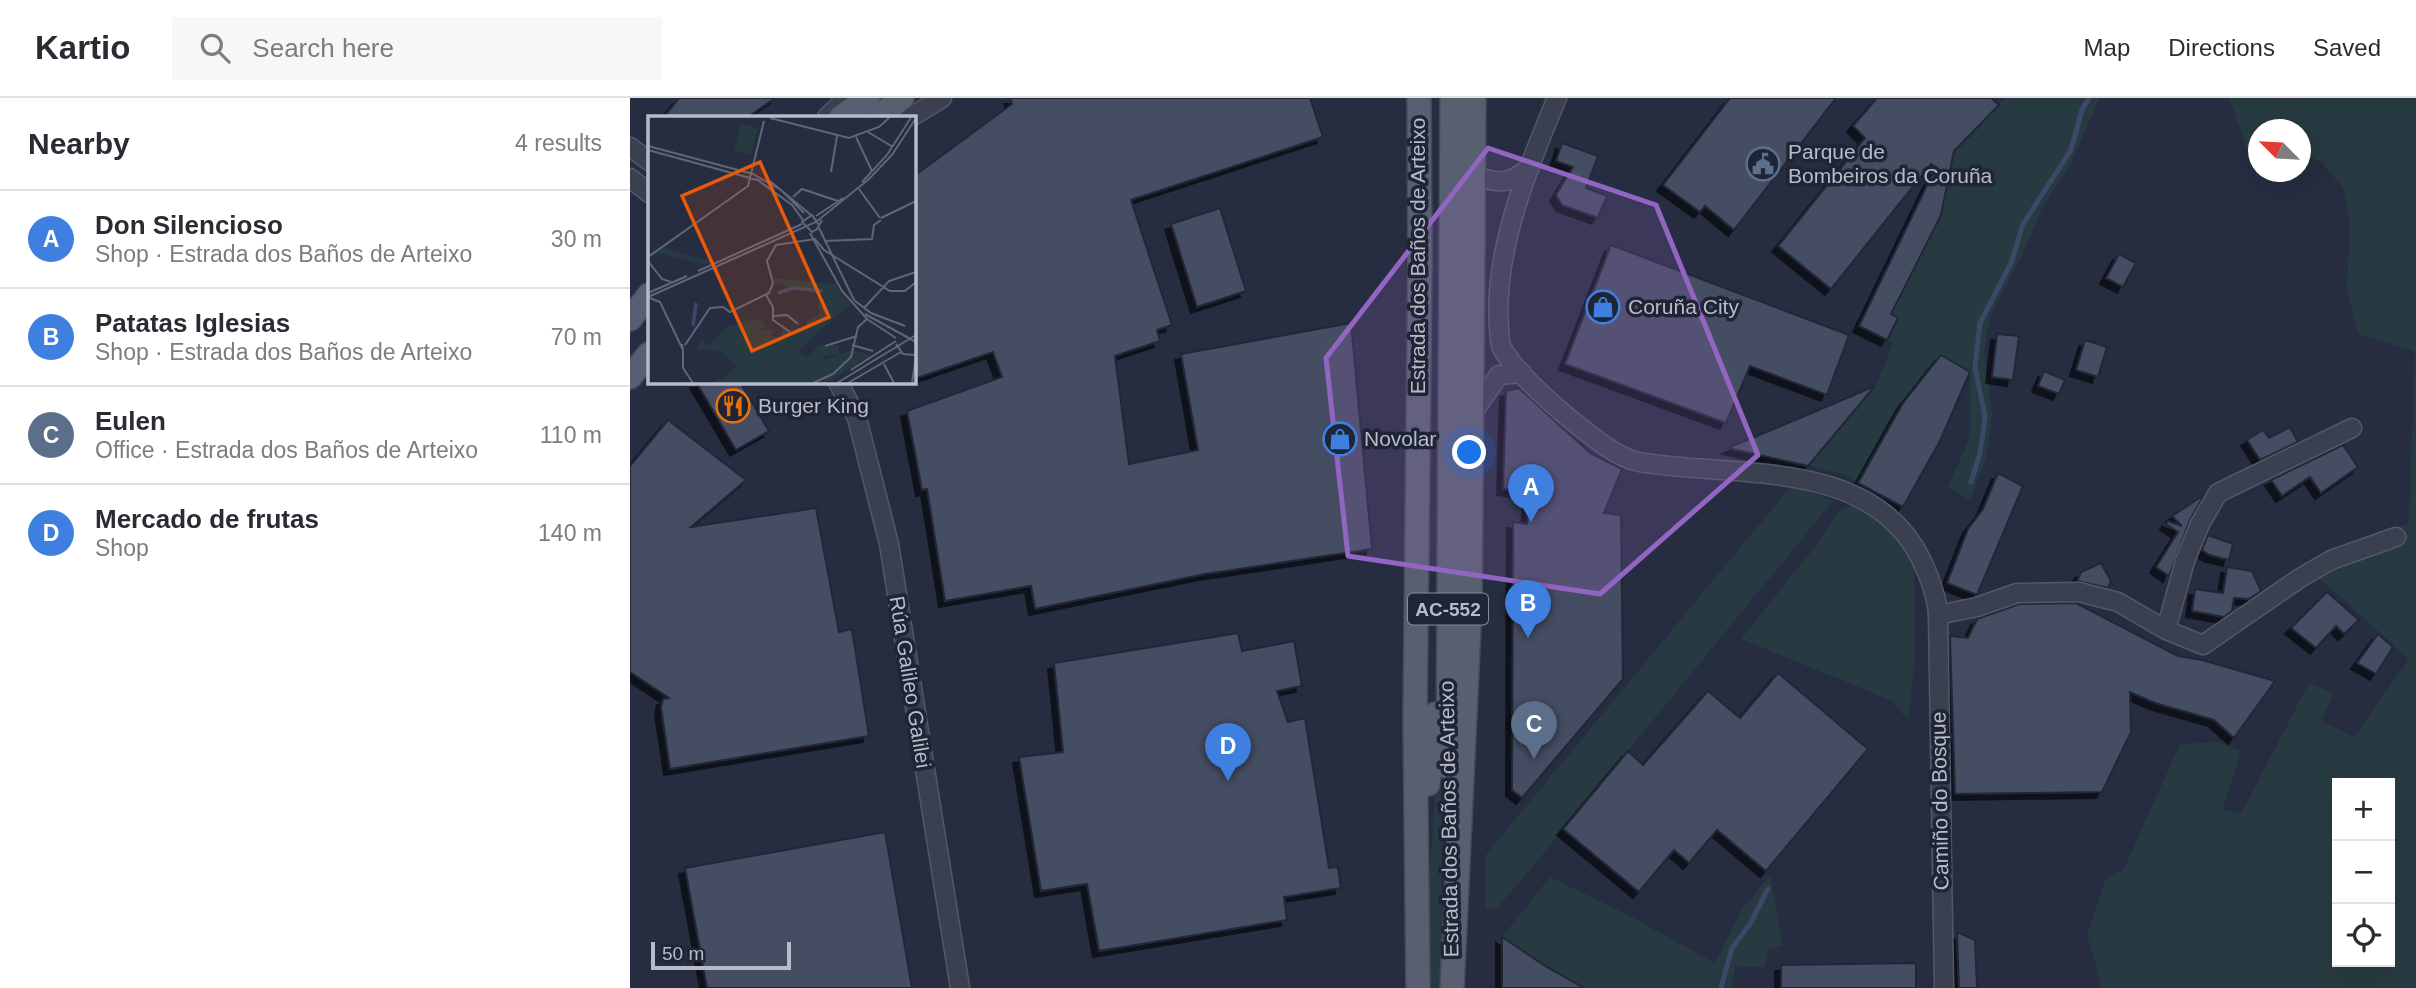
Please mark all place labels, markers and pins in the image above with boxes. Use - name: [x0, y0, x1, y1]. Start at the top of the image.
- place label: Parque de Bombeiros da Coruña: [1788, 140, 1993, 187]
- public building icon: Parque de Bombeiros da Coruña: [1744, 145, 1782, 183]
- shop icon: Coruña City: [1584, 288, 1622, 326]
- place label: Coruña City: [1628, 295, 1739, 318]
- restaurant icon: Burger King: [714, 387, 752, 425]
- place label: Burger King: [758, 394, 869, 417]
- shop icon: Novolar: [1321, 420, 1359, 458]
- place label: Novolar: [1364, 427, 1436, 450]
- pin: A: [1508, 464, 1554, 522]
- pin: B: [1505, 580, 1551, 638]
- pin: C: [1511, 701, 1557, 759]
- pin: D: [1205, 723, 1251, 781]

